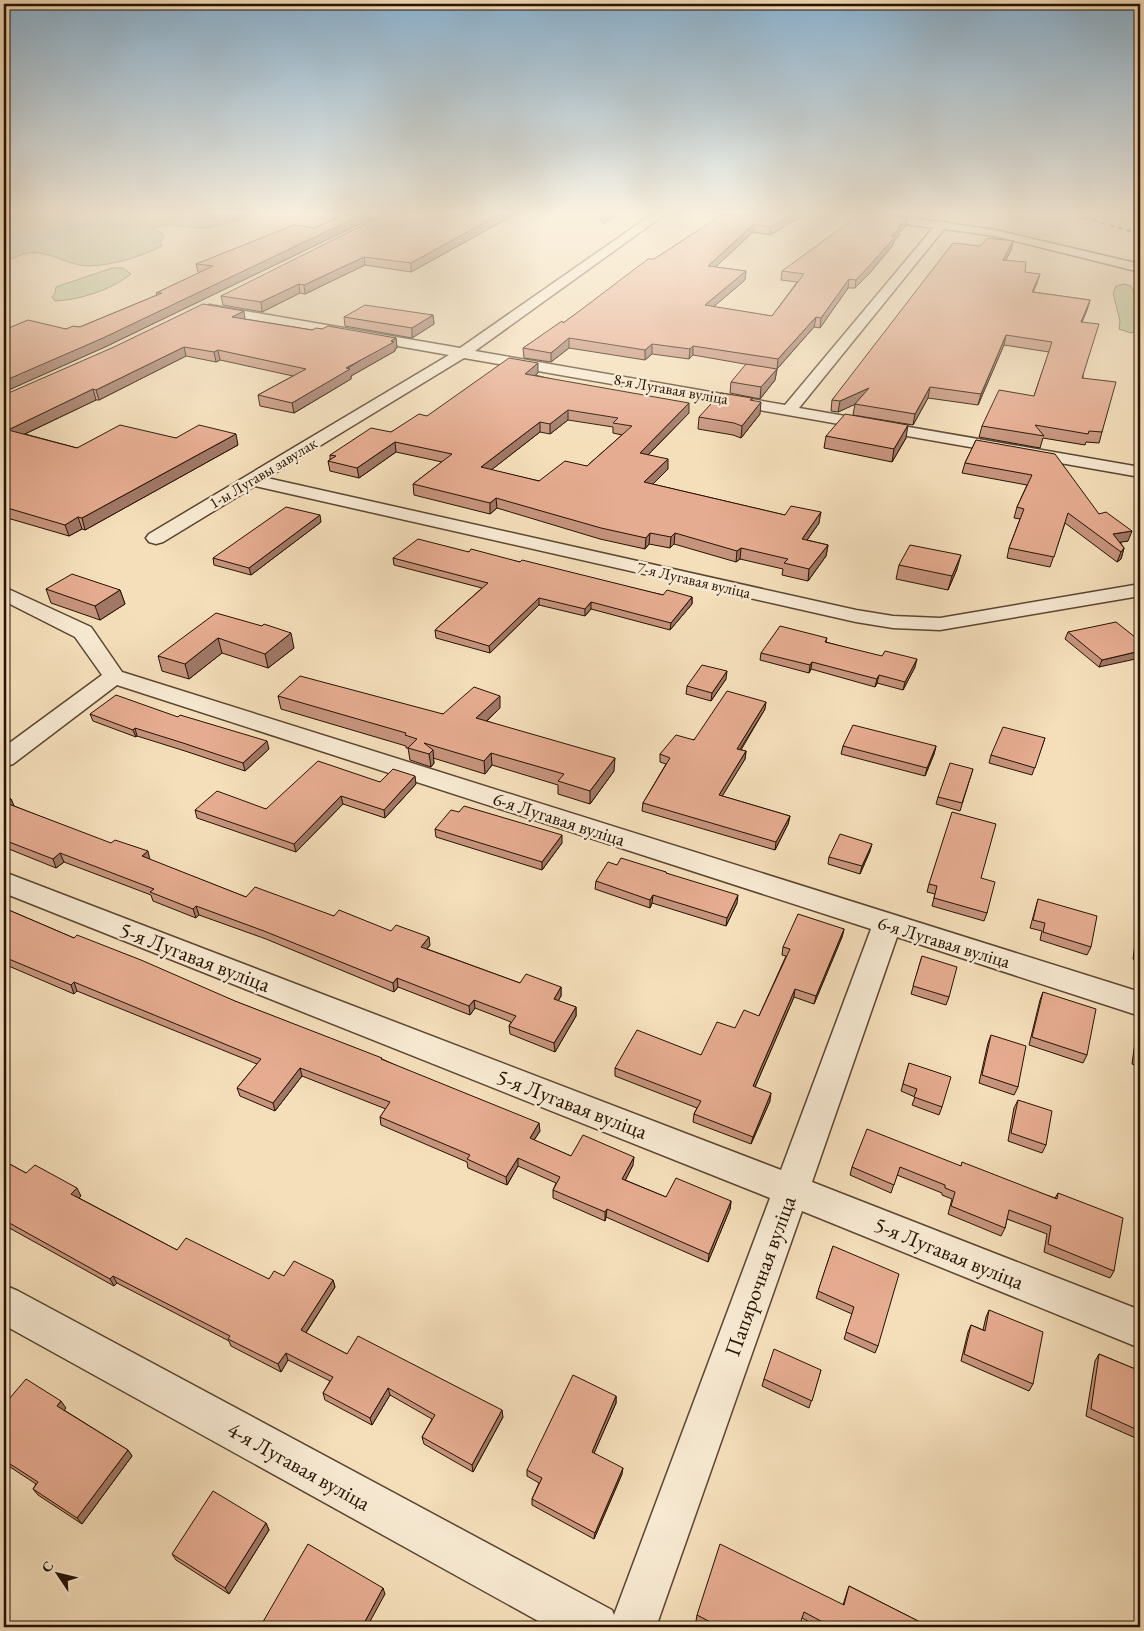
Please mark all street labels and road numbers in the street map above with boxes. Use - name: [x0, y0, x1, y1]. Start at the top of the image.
- street label: 8-я Лугавая вуліца: [612, 369, 730, 409]
- street label: 1-ы Лугавы завулак: [205, 432, 321, 514]
- street label: 7-я Лугавая вуліца: [635, 557, 753, 603]
- street label: 6-я Лугавая вуліца: [490, 786, 629, 852]
- street label: 6-я Лугавая вуліца: [875, 910, 1014, 974]
- street label: 5-я Лугавая вуліца: [116, 915, 275, 999]
- street label: 5-я Лугавая вуліца: [493, 1062, 652, 1146]
- street label: Папярочная вуліца: [718, 1192, 803, 1360]
- street label: 5-я Лугавая вуліца: [870, 1210, 1028, 1296]
- street label: 4-я Лугавая вуліца: [222, 1415, 376, 1517]

